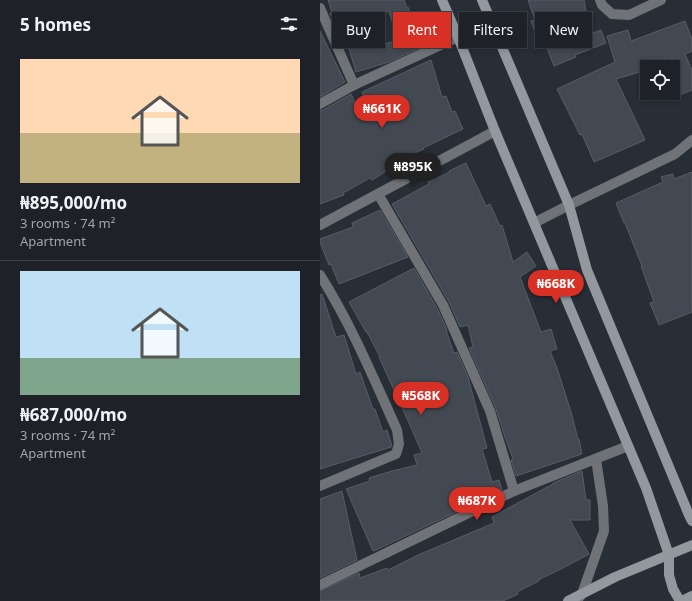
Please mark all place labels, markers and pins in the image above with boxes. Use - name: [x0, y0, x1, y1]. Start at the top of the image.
- pin: ₦661K: [354, 95, 410, 129]
- pin: ₦895K: [385, 153, 441, 187]
- pin: ₦668K: [528, 270, 584, 304]
- pin: ₦568K: [393, 382, 449, 416]
- pin: ₦687K: [449, 487, 505, 521]

